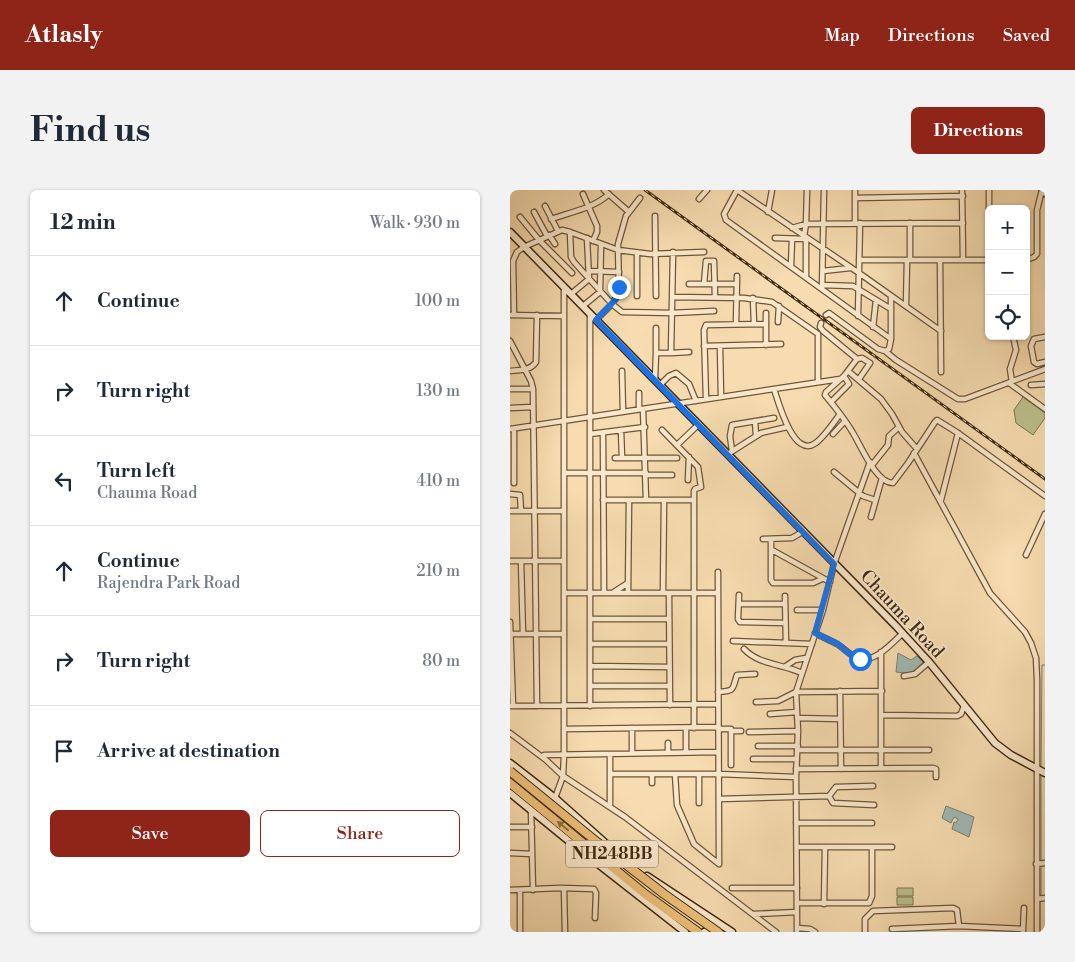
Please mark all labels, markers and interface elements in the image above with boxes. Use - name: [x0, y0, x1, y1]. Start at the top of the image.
- text: Atlasly: [25, 20, 102, 50]
- text: Map: [824, 24, 860, 47]
- text: Directions: [888, 24, 975, 47]
- text: Saved: [1003, 24, 1050, 47]
- button: Directions: [911, 107, 1045, 154]
- text: Find us: [30, 109, 150, 152]
- map controls: [985, 205, 1030, 340]
- button: +: [985, 205, 1030, 250]
- text: 12 min: [50, 210, 116, 236]
- text: Walk · 930 m: [370, 213, 460, 233]
- button: −: [985, 250, 1030, 295]
- route end: [608, 276, 631, 299]
- icon: ahead: [50, 287, 78, 315]
- text: Continue: [97, 289, 180, 313]
- text: 100 m: [415, 291, 460, 311]
- button: locate: [985, 295, 1030, 340]
- icon: right: [50, 377, 78, 405]
- text: Turn right: [97, 379, 190, 403]
- text: 130 m: [416, 381, 460, 401]
- text: Turn left: [97, 459, 176, 483]
- icon: left: [50, 467, 78, 495]
- text: 410 m: [416, 471, 460, 491]
- text: Chauma Road: [97, 483, 197, 503]
- text: Continue: [97, 549, 180, 573]
- icon: ahead: [50, 557, 78, 585]
- text: 210 m: [416, 561, 460, 581]
- street label: Chauma Road: [855, 565, 949, 664]
- text: Rajendra Park Road: [97, 573, 240, 593]
- icon: right: [50, 647, 78, 675]
- route start: [849, 648, 872, 671]
- text: Turn right: [97, 649, 190, 673]
- text: 80 m: [422, 651, 460, 671]
- icon: arrive: [50, 737, 78, 765]
- text: Arrive at destination: [97, 739, 280, 763]
- button: Save: [50, 810, 250, 857]
- button: Share: [260, 810, 460, 857]
- one-way arrow: [557, 820, 570, 831]
- road number: NH248BB: [566, 841, 658, 868]

